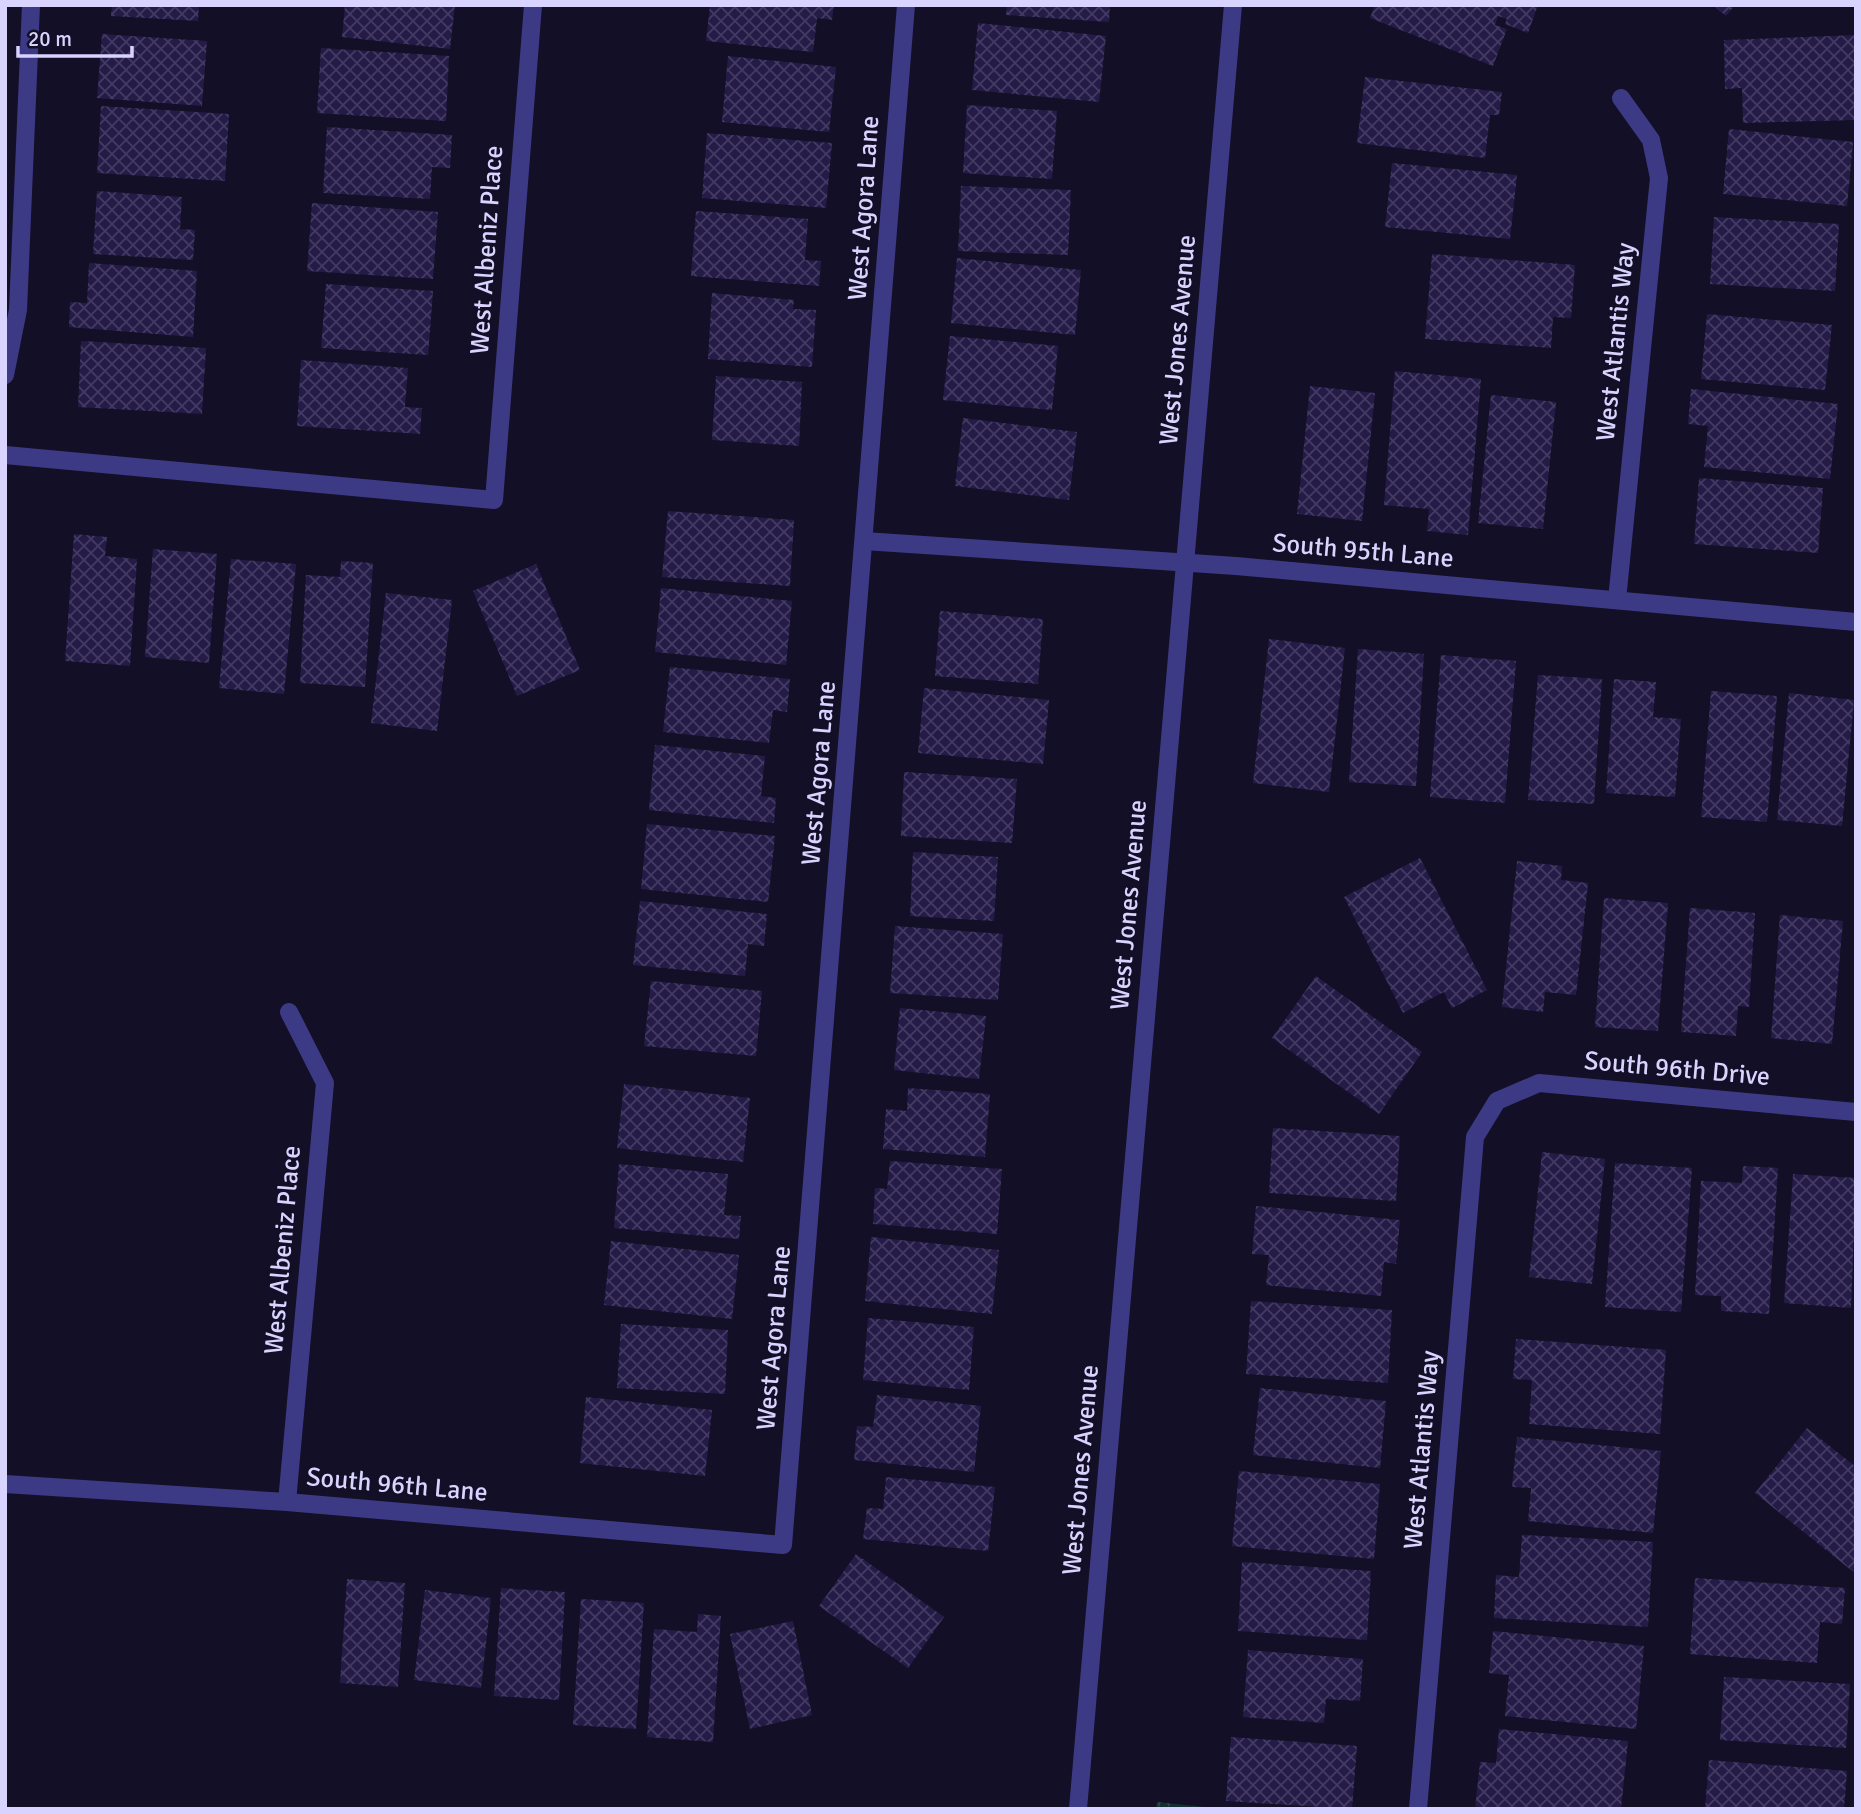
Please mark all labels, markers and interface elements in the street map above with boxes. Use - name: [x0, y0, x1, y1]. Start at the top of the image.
- scale bar: [18, 14, 131, 58]
- text: 20 m: [28, 26, 72, 52]
- street label: West Agora Lane: [842, 114, 886, 302]
- street label: West Albeniz Place: [464, 144, 510, 356]
- street label: West Jones Avenue: [1153, 233, 1203, 447]
- street label: West Atlantis Way: [1590, 241, 1642, 443]
- street label: South 95th Lane: [1271, 527, 1455, 575]
- street label: West Agora Lane: [795, 679, 843, 867]
- street label: West Jones Avenue: [1104, 798, 1154, 1012]
- street label: South 96th Drive: [1583, 1045, 1771, 1093]
- street label: West Albeniz Place: [258, 1144, 308, 1356]
- street label: West Agora Lane: [750, 1244, 798, 1432]
- street label: West Atlantis Way: [1397, 1349, 1447, 1551]
- street label: West Jones Avenue: [1056, 1363, 1106, 1577]
- street label: South 96th Lane: [305, 1461, 489, 1509]

